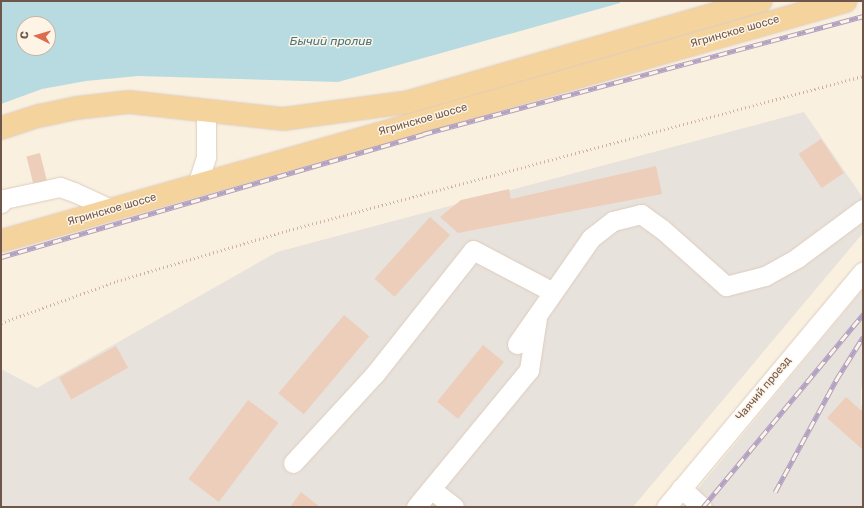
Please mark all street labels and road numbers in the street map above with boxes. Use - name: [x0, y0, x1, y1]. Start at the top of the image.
- street label: Ягринское шоссе: [689, 13, 781, 51]
- street label: Ягринское шоссе: [377, 101, 469, 139]
- street label: Ягринское шоссе: [66, 191, 158, 229]
- street label: Чаячий проезд: [733, 354, 795, 424]

